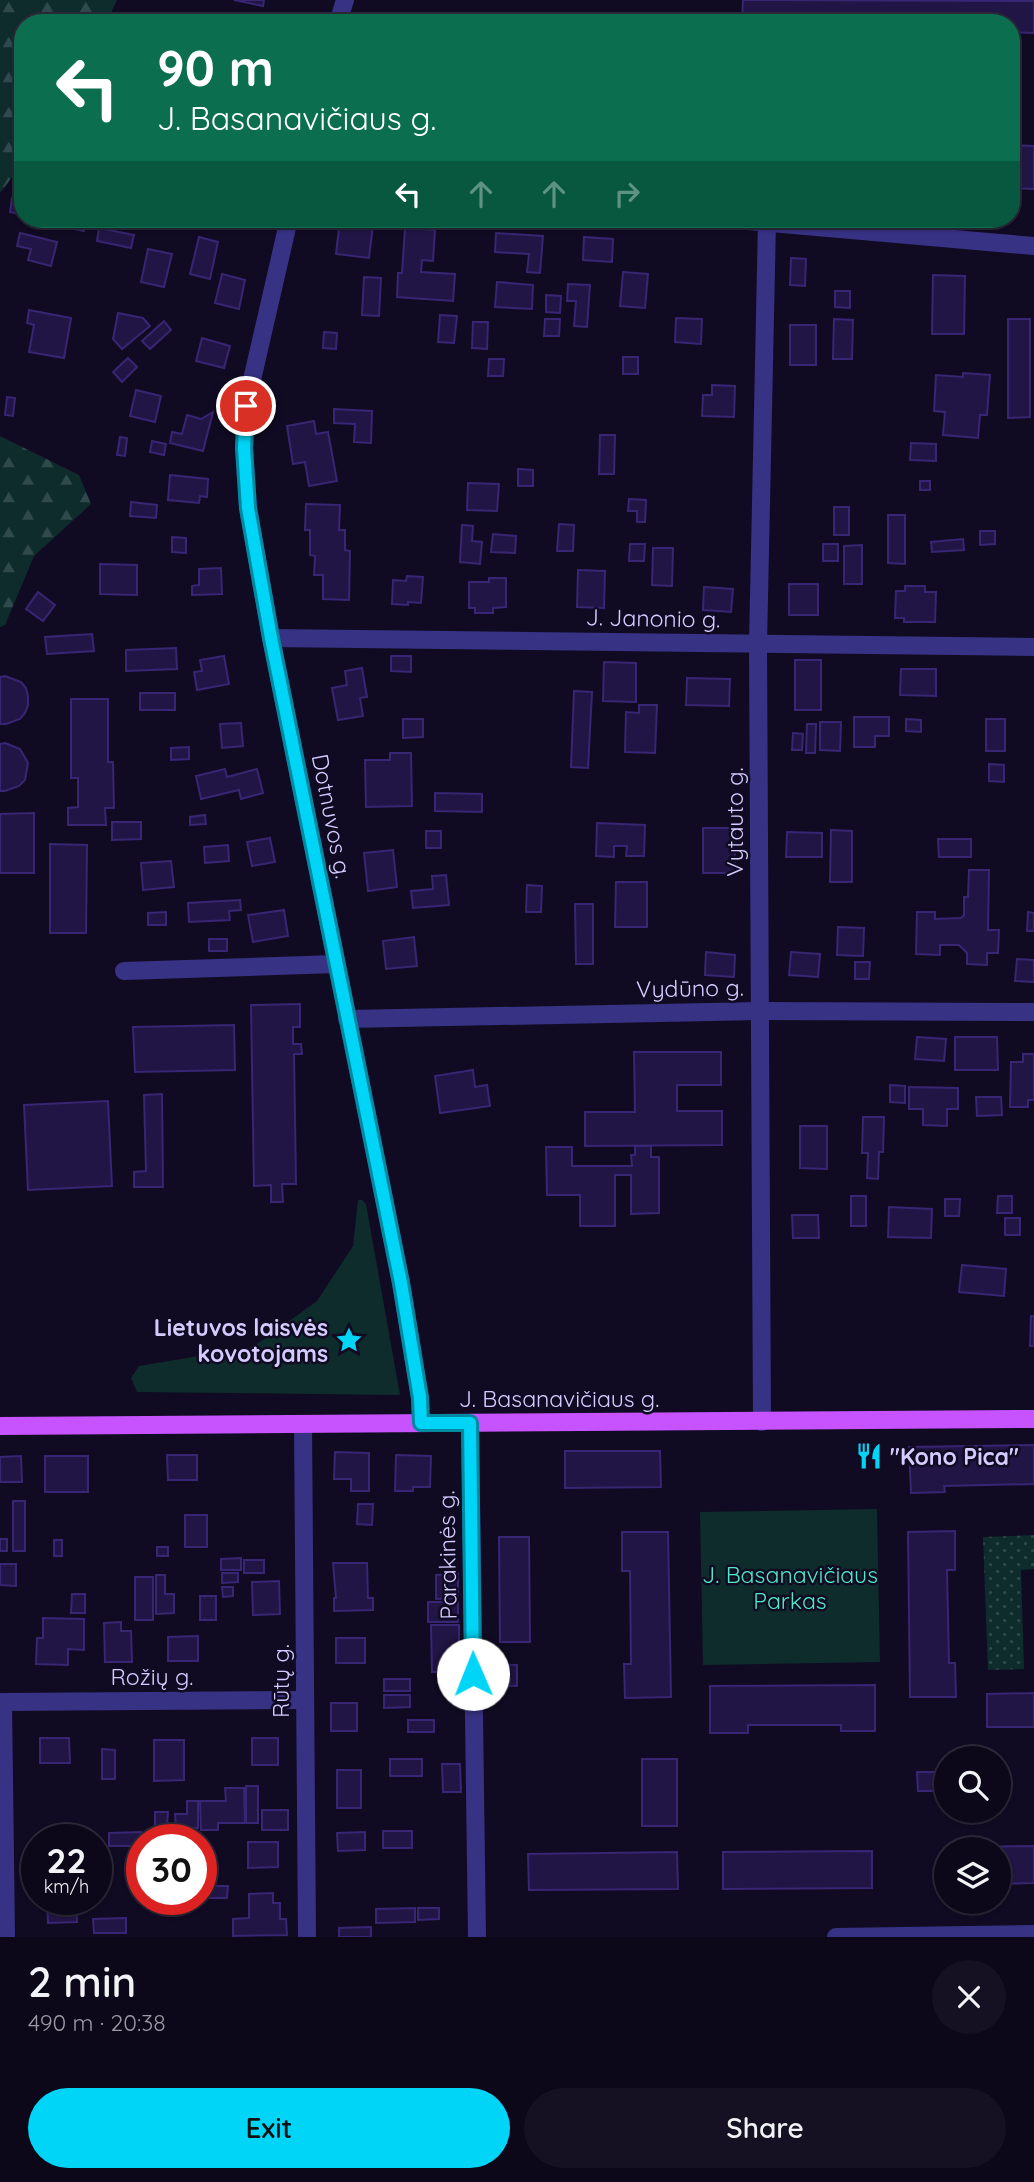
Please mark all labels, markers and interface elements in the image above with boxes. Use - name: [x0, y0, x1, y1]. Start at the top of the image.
- text: 90 m: [157, 37, 274, 98]
- icon: left: [42, 42, 133, 133]
- text: J. Basanavičiaus g.: [157, 98, 436, 138]
- icon: left: [389, 175, 427, 213]
- icon: ahead: [462, 175, 500, 213]
- icon: ahead: [535, 175, 573, 213]
- icon: right: [608, 175, 646, 213]
- pin: [216, 376, 276, 436]
- icon: arrive: [227, 387, 265, 425]
- street label: J. Janonio g.: [585, 602, 721, 634]
- street label: Dotnuvos g.: [306, 751, 358, 881]
- street label: Vytauto g.: [720, 767, 749, 877]
- street label: Vydūno g.: [636, 973, 744, 1003]
- place label: Lietuvos laisvės kovotojams: [154, 1313, 328, 1368]
- place icon: Lietuvos laisvės kovotojams: [334, 1325, 364, 1355]
- street label: J. Basanavičiaus g.: [459, 1384, 659, 1413]
- restaurant icon: "Kono Pica": [854, 1441, 884, 1471]
- place label: "Kono Pica": [890, 1442, 1019, 1471]
- street label: Parakinės g.: [431, 1490, 463, 1620]
- park label: J. Basanavičiaus Parkas: [702, 1560, 878, 1615]
- position arrow: [436, 1637, 510, 1711]
- street label: Rūtų g.: [266, 1644, 295, 1718]
- street label: Rožių g.: [110, 1662, 194, 1691]
- map controls: [934, 1746, 1011, 1914]
- button: search: [934, 1746, 1011, 1823]
- speed limit sign: 30: [126, 1824, 217, 1915]
- button: layers: [934, 1837, 1011, 1914]
- text: 22: [47, 1838, 86, 1882]
- text: km/h: [44, 1875, 89, 1898]
- text: 2 min: [28, 1955, 136, 2008]
- button: close: [932, 1960, 1006, 2034]
- text: 490 m · 20:38: [28, 2008, 166, 2037]
- button: Exit: [28, 2088, 510, 2168]
- button: Share: [524, 2088, 1006, 2168]

